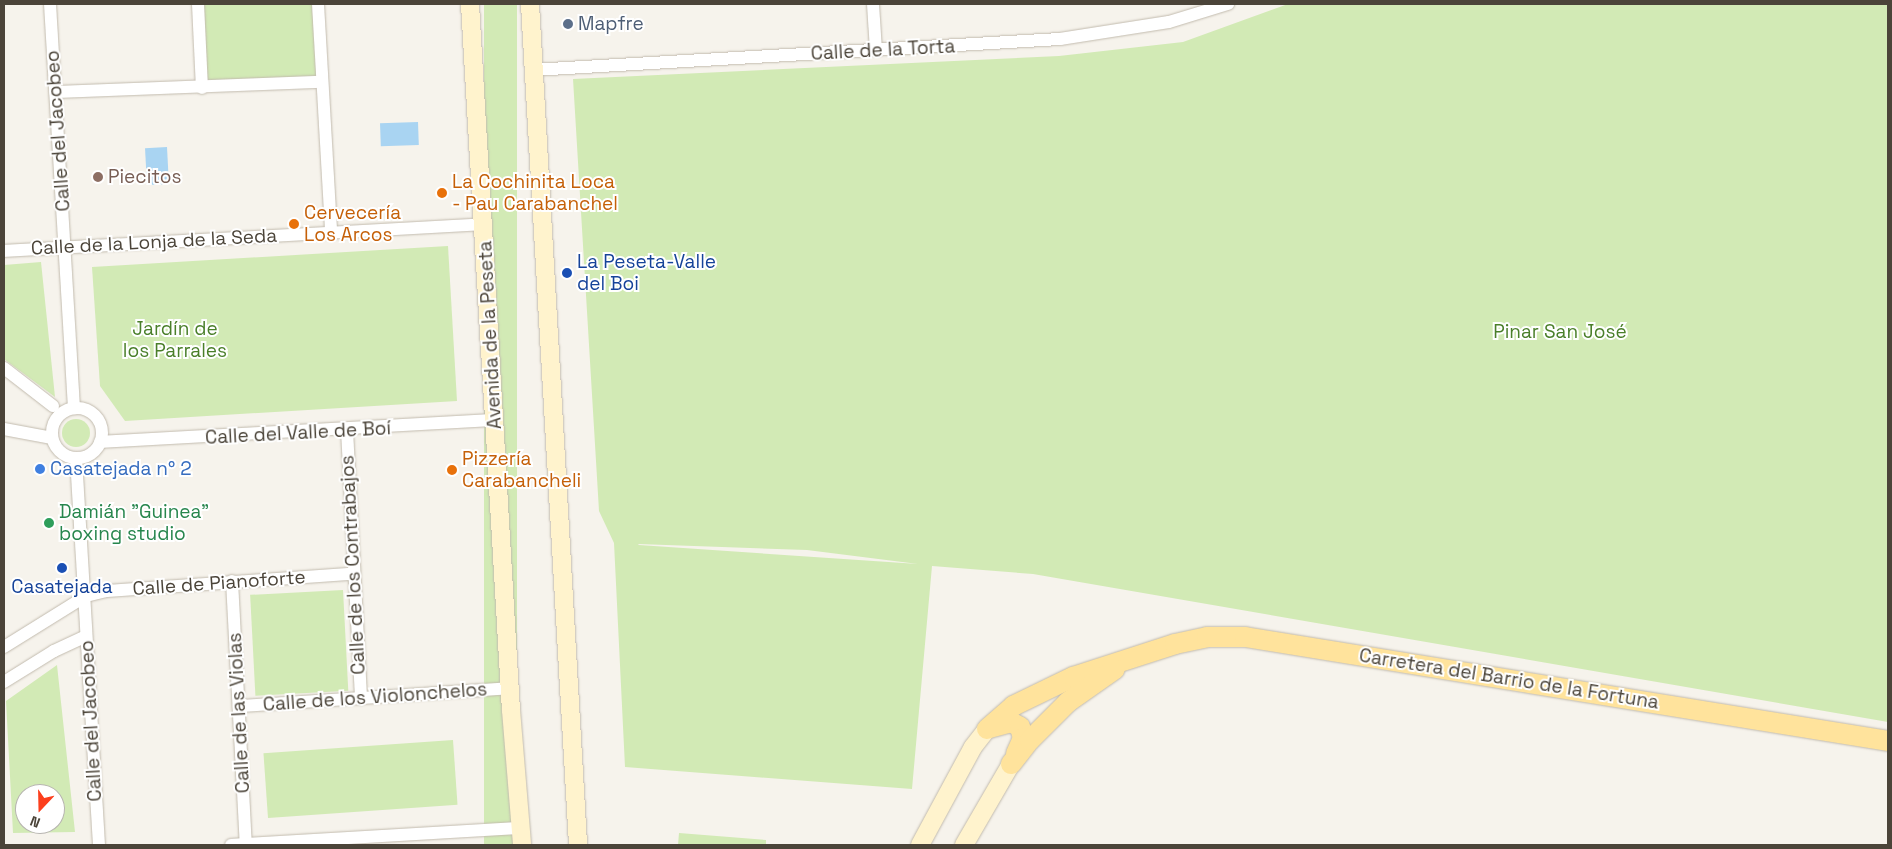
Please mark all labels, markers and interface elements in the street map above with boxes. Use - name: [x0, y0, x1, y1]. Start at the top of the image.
- place label: Mapfre: [578, 13, 644, 35]
- marker: Mapfre: [562, 18, 574, 30]
- street label: Calle de la Torta: [810, 35, 956, 65]
- street label: Calle del Jacobeo: [41, 50, 75, 212]
- place label: Piecitos: [108, 166, 181, 188]
- marker: Piecitos: [92, 171, 104, 183]
- place label: La Cochinita Loca - Pau Carabanchel: [452, 171, 619, 215]
- marker: La Cochinita Loca - Pau Carabanchel: [436, 187, 448, 199]
- place label: Cervecería Los Arcos: [304, 202, 401, 246]
- marker: Cervecería Los Arcos: [288, 218, 300, 230]
- street label: Calle de la Lonja de la Seda: [30, 224, 278, 260]
- street label: Avenida de la Peseta: [474, 240, 506, 430]
- place label: La Peseta-Valle del Boi: [577, 251, 716, 295]
- marker: La Peseta-Valle del Boi: [561, 267, 573, 279]
- park label: Jardín de los Parrales: [123, 318, 227, 362]
- park label: Pinar San José: [1493, 321, 1627, 343]
- street label: Calle del Valle de Boí: [204, 417, 392, 449]
- place label: Pizzería Carabancheli: [462, 448, 581, 492]
- street label: Calle de los Contrabajos: [336, 455, 370, 675]
- place label: Casatejada n° 2: [50, 458, 192, 480]
- marker: Casatejada n° 2: [34, 463, 46, 475]
- marker: Pizzería Carabancheli: [446, 464, 458, 476]
- place label: Damián "Guinea" boxing studio: [59, 501, 209, 545]
- marker: Damián "Guinea" boxing studio: [43, 517, 55, 529]
- marker: Casatejada: [56, 562, 68, 574]
- street label: Calle de Pianoforte: [132, 566, 306, 600]
- place label: Casatejada: [11, 576, 113, 598]
- street label: Calle de las Violas: [223, 632, 255, 794]
- street label: Calle del Jacobeo: [75, 640, 107, 802]
- street label: Carretera del Barrio de la Fortuna: [1357, 644, 1661, 714]
- street label: Calle de los Violonchelos: [262, 678, 488, 716]
- north arrow: [15, 784, 65, 834]
- text: N: [27, 812, 43, 832]

